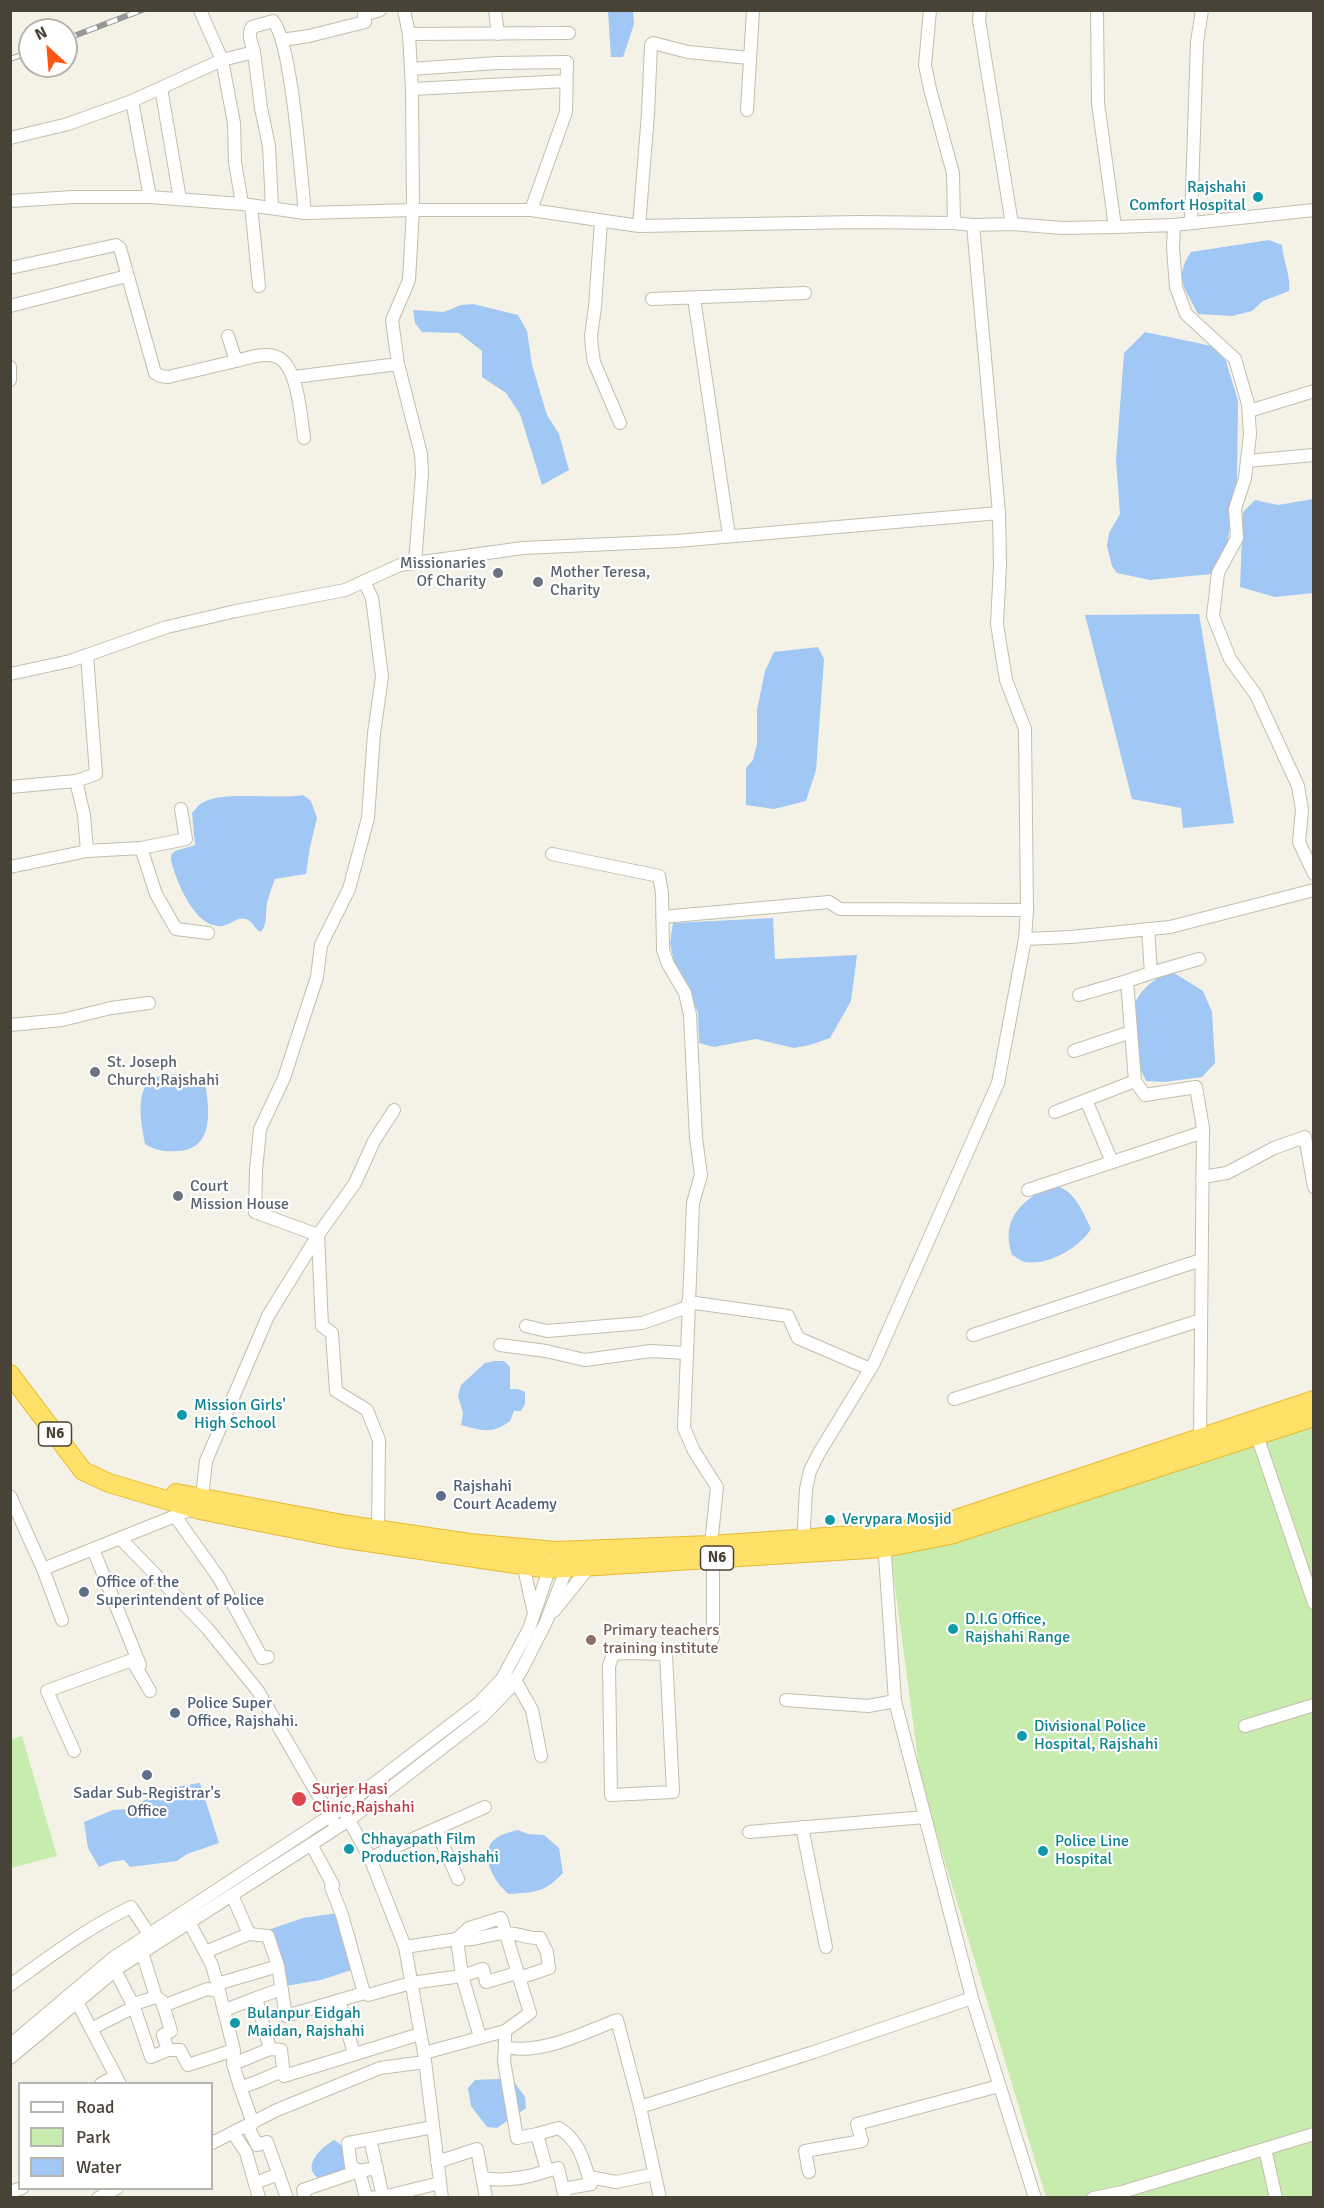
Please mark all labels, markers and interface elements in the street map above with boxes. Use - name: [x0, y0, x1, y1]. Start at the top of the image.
- north arrow: [18, 18, 78, 78]
- text: N: [32, 22, 50, 45]
- place label: Rajshahi Comfort Hospital: [1129, 178, 1246, 216]
- marker: Rajshahi Comfort Hospital: [1251, 190, 1265, 204]
- place label: Missionaries Of Charity: [400, 554, 486, 592]
- place label: Mother Teresa, Charity: [550, 563, 650, 601]
- marker: Missionaries Of Charity: [491, 566, 505, 580]
- marker: Mother Teresa, Charity: [531, 575, 545, 589]
- place label: St. Joseph Church,Rajshahi: [107, 1053, 219, 1091]
- marker: St. Joseph Church,Rajshahi: [88, 1065, 102, 1079]
- place label: Court Mission House: [190, 1177, 289, 1215]
- marker: Court Mission House: [171, 1189, 185, 1203]
- place label: Mission Girls' High School: [194, 1396, 286, 1434]
- marker: Mission Girls' High School: [175, 1408, 189, 1422]
- road number: N6: [38, 1422, 72, 1446]
- place label: Rajshahi Court Academy: [453, 1477, 557, 1515]
- marker: Rajshahi Court Academy: [434, 1489, 448, 1503]
- place label: Verypara Mosjid: [842, 1510, 952, 1530]
- marker: Verypara Mosjid: [823, 1513, 837, 1527]
- road number: N6: [700, 1546, 734, 1570]
- place label: Office of the Superintendent of Police: [96, 1573, 264, 1611]
- marker: Office of the Superintendent of Police: [77, 1585, 91, 1599]
- place label: D.I.G Office, Rajshahi Range: [965, 1610, 1070, 1648]
- place label: Primary teachers training institute: [603, 1621, 719, 1659]
- marker: D.I.G Office, Rajshahi Range: [946, 1622, 960, 1636]
- marker: Primary teachers training institute: [584, 1633, 598, 1647]
- place label: Police Super Office, Rajshahi.: [187, 1694, 298, 1732]
- marker: Police Super Office, Rajshahi.: [168, 1706, 182, 1720]
- place label: Divisional Police Hospital, Rajshahi: [1034, 1717, 1158, 1755]
- marker: Divisional Police Hospital, Rajshahi: [1015, 1729, 1029, 1743]
- marker: Sadar Sub-Registrar's Office: [140, 1768, 154, 1782]
- place label: Surjer Hasi Clinic,Rajshahi: [312, 1780, 414, 1818]
- place label: Sadar Sub-Registrar's Office: [73, 1784, 221, 1822]
- marker: Surjer Hasi Clinic,Rajshahi: [290, 1790, 308, 1808]
- place label: Chhayapath Film Production,Rajshahi: [361, 1830, 499, 1868]
- place label: Police Line Hospital: [1055, 1832, 1129, 1870]
- marker: Chhayapath Film Production,Rajshahi: [342, 1842, 356, 1856]
- marker: Police Line Hospital: [1036, 1844, 1050, 1858]
- place label: Bulanpur Eidgah Maidan, Rajshahi: [247, 2004, 364, 2042]
- marker: Bulanpur Eidgah Maidan, Rajshahi: [228, 2016, 242, 2030]
- legend: [18, 2082, 213, 2190]
- text: Road: [76, 2096, 115, 2118]
- text: Park: [76, 2126, 111, 2148]
- text: Water: [76, 2156, 121, 2178]

